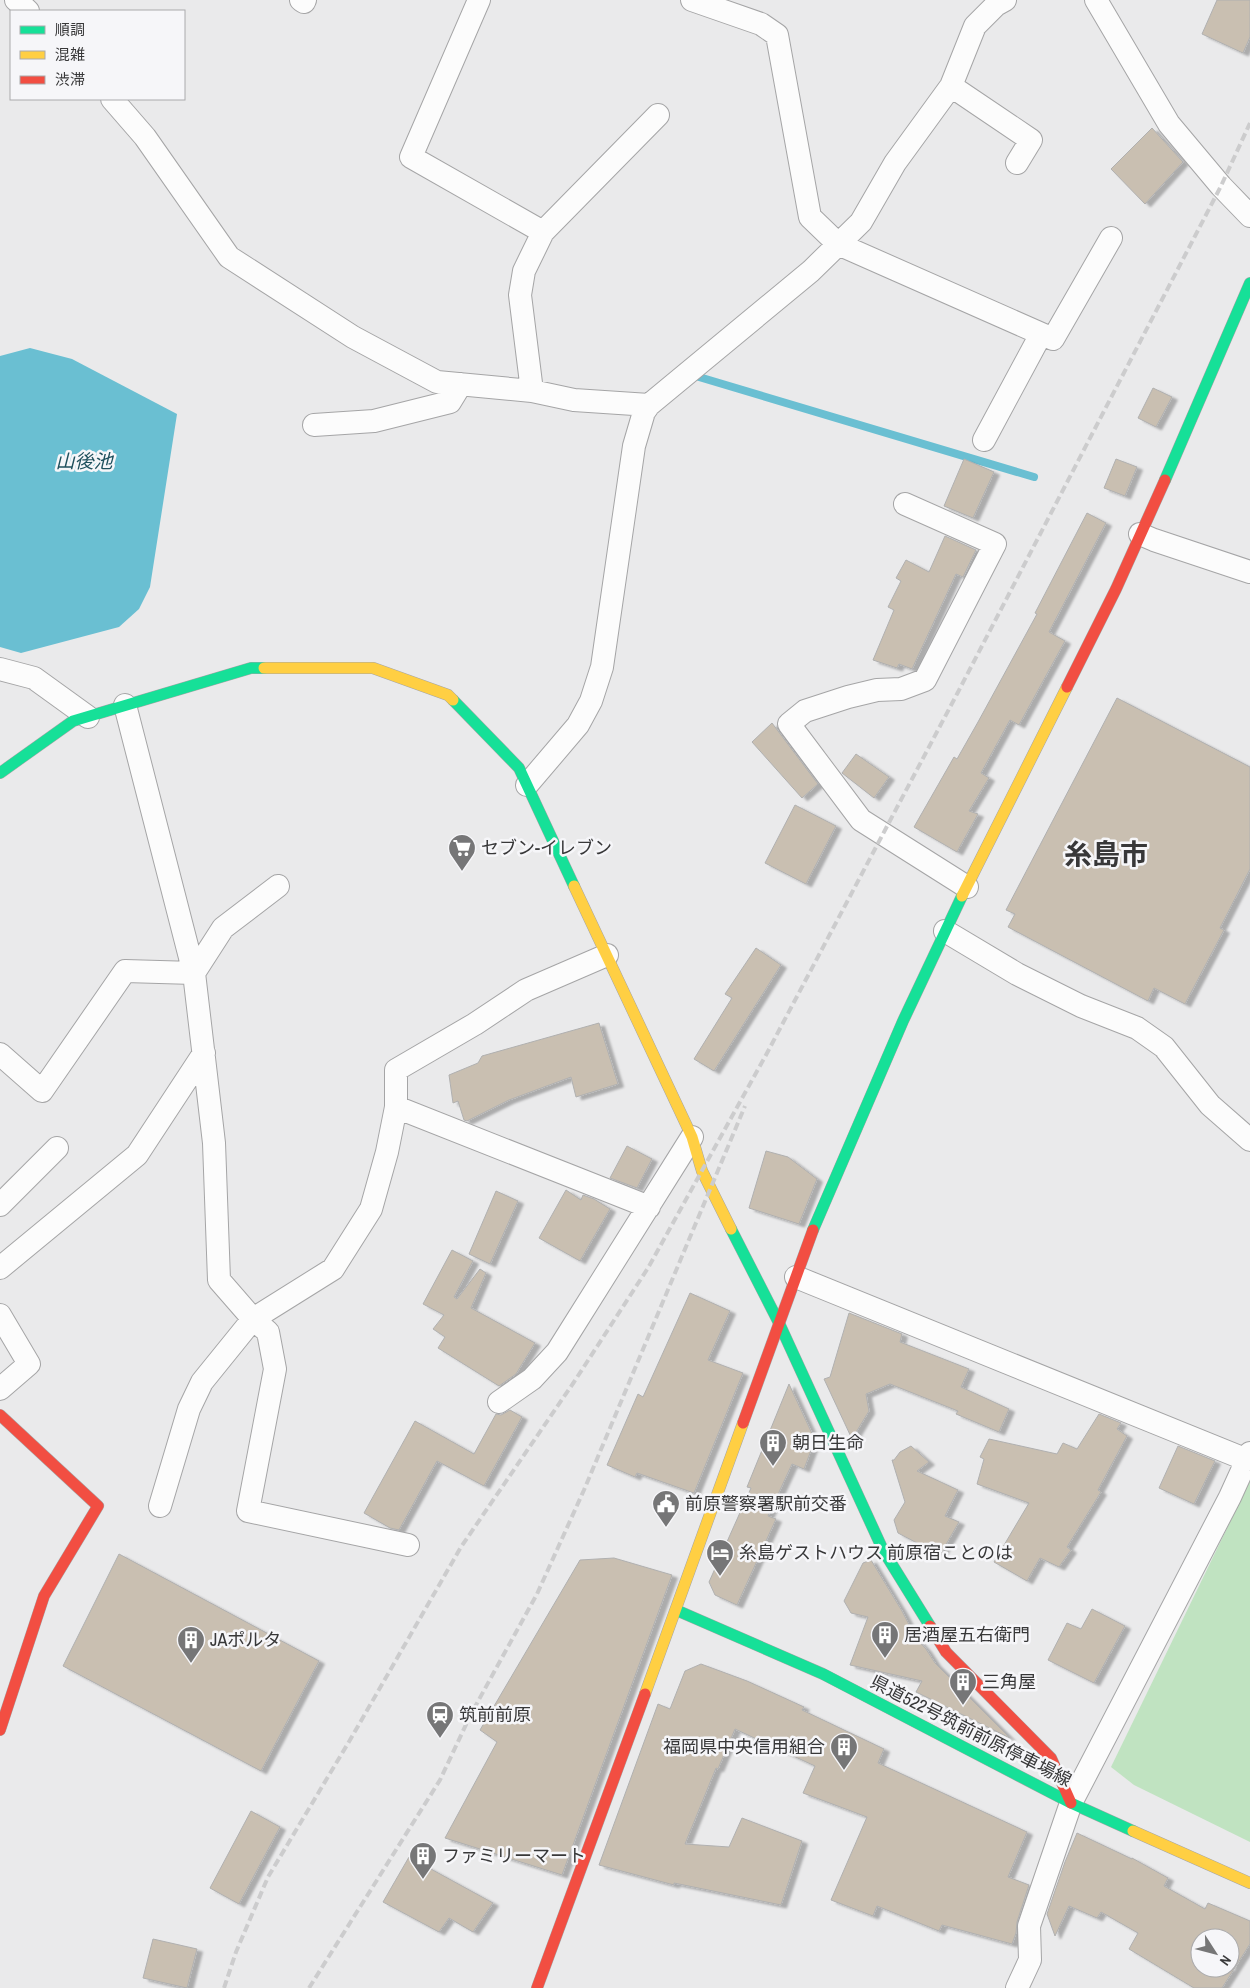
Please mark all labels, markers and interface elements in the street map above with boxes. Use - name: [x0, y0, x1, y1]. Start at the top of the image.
- legend: [10, 10, 185, 100]
- text: 順調: [55, 19, 85, 40]
- text: 混雑: [55, 44, 85, 65]
- text: 渋滞: [55, 69, 85, 90]
- water label: 山後池: [55, 448, 114, 474]
- supermarket icon: セブン-イレブン: [447, 833, 477, 872]
- place label: セブン-イレブン: [481, 835, 612, 860]
- district label: 糸島市: [1064, 835, 1148, 873]
- building icon: 朝日生命: [758, 1428, 788, 1467]
- place label: 朝日生命: [792, 1430, 864, 1455]
- public building icon: 前原警察署駅前交番: [651, 1489, 681, 1528]
- place label: 前原警察署駅前交番: [685, 1491, 847, 1516]
- hotel icon: 糸島ゲストハウス 前原宿ことのは: [705, 1538, 735, 1577]
- place label: 糸島ゲストハウス 前原宿ことのは: [739, 1540, 1013, 1565]
- building icon: 居酒屋五右衛門: [870, 1620, 900, 1659]
- place label: 居酒屋五右衛門: [904, 1622, 1030, 1647]
- building icon: JAポルタ: [176, 1625, 206, 1664]
- place label: JAポルタ: [210, 1627, 281, 1652]
- building icon: 三角屋: [948, 1667, 978, 1706]
- street label: 県道522号筑前前原停車場線: [866, 1669, 1076, 1792]
- place label: 三角屋: [982, 1669, 1036, 1694]
- station icon: 筑前前原: [425, 1700, 455, 1739]
- place label: 筑前前原: [459, 1702, 531, 1727]
- building icon: 福岡県中央信用組合: [829, 1732, 859, 1771]
- place label: 福岡県中央信用組合: [663, 1734, 825, 1759]
- building icon: ファミリーマート: [408, 1841, 438, 1880]
- place label: ファミリーマート: [442, 1843, 586, 1868]
- north arrow: [1190, 1928, 1240, 1978]
- text: N: [1216, 1952, 1235, 1969]

